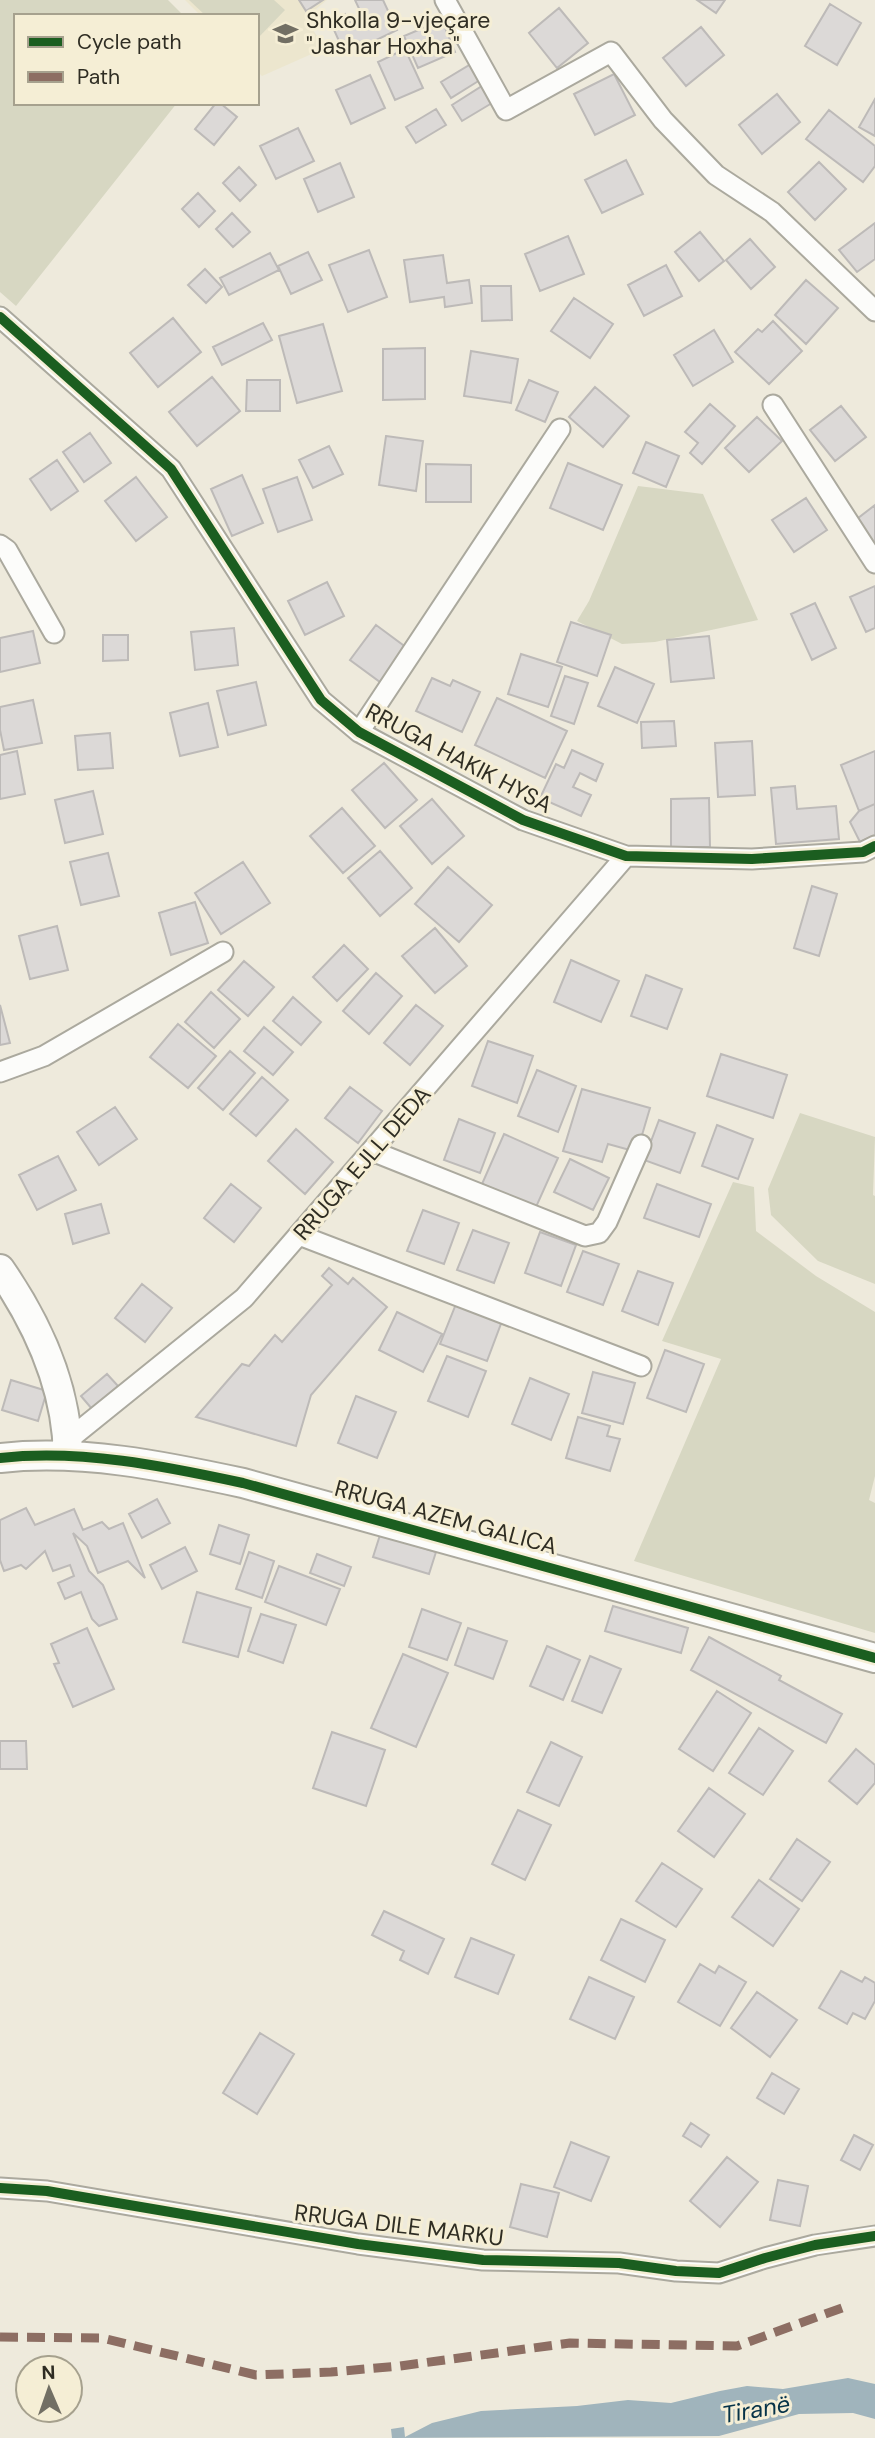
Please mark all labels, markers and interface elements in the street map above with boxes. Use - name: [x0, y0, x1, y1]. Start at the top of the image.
- place label: Shkolla 9-vjeçare "Jashar Hoxha": [306, 5, 490, 61]
- legend: [14, 14, 259, 105]
- school or university icon: Shkolla 9-vjeçare "Jashar Hoxha": [272, 19, 300, 47]
- text: Cycle path: [77, 28, 182, 56]
- text: Path: [77, 63, 120, 91]
- street label: RRUGA HAKIK HYSA: [360, 696, 558, 820]
- street label: RRUGA EJLL DEDA: [287, 1080, 437, 1246]
- street label: RRUGA AZEM GALICA: [332, 1473, 560, 1561]
- street label: RRUGA DILE MARKU: [293, 2197, 505, 2253]
- north arrow: [14, 2354, 84, 2424]
- text: N: [41, 2360, 56, 2385]
- water label: Tiranë: [719, 2388, 793, 2430]

